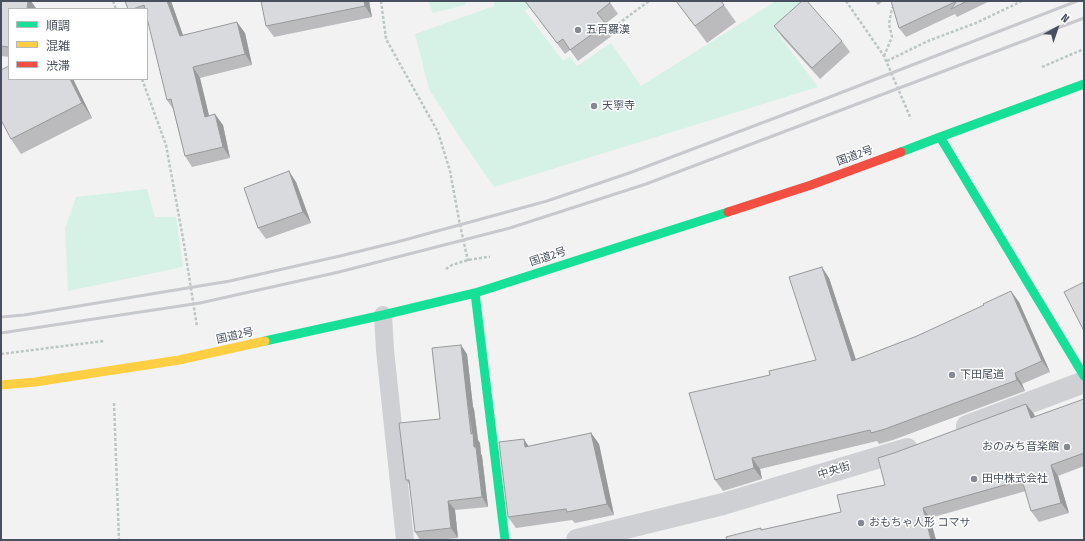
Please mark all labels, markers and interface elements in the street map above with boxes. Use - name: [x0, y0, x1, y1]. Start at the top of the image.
- legend: [8, 8, 148, 80]
- north arrow: [1037, 8, 1077, 48]
- text: N: [1058, 11, 1072, 26]
- text: 順調: [46, 19, 70, 33]
- place label: 五百羅漢: [586, 23, 630, 37]
- marker: 五百羅漢: [573, 25, 583, 35]
- text: 混雑: [46, 39, 70, 53]
- text: 渋滞: [46, 59, 70, 73]
- place label: 天寧寺: [602, 99, 635, 113]
- marker: 天寧寺: [589, 101, 599, 111]
- street label: 国道2号: [835, 143, 875, 169]
- street label: 国道2号: [528, 245, 568, 269]
- street label: 国道2号: [215, 325, 255, 347]
- place label: 下田尾道: [960, 368, 1004, 382]
- marker: 下田尾道: [947, 370, 957, 380]
- place label: おのみち音楽館: [982, 440, 1059, 454]
- marker: おのみち音楽館: [1062, 442, 1072, 452]
- street label: 中央街: [816, 460, 852, 482]
- place label: 田中株式会社: [982, 472, 1048, 486]
- marker: 田中株式会社: [969, 474, 979, 484]
- place label: おもちゃ人形 コマサ: [869, 516, 971, 530]
- marker: おもちゃ人形 コマサ: [856, 518, 866, 528]

